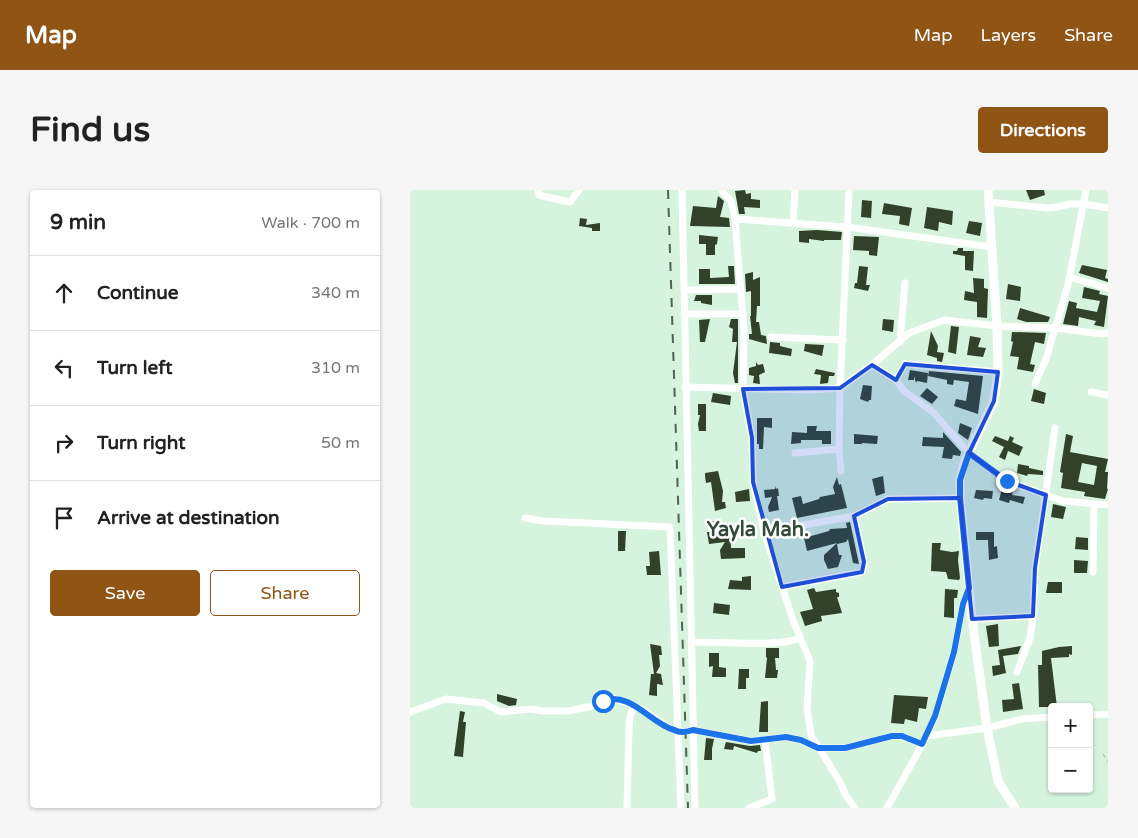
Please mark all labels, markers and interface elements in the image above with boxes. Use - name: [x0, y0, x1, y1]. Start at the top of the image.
- text: Map: [25, 21, 77, 50]
- text: Map: [914, 24, 953, 46]
- text: Layers: [981, 24, 1036, 46]
- text: Share: [1064, 24, 1113, 46]
- button: Directions: [978, 107, 1108, 153]
- text: Find us: [30, 109, 150, 151]
- text: 9 min: [50, 210, 106, 235]
- text: Walk · 700 m: [261, 213, 360, 233]
- icon: ahead: [50, 279, 78, 307]
- text: Continue: [97, 282, 179, 304]
- text: 340 m: [311, 283, 360, 303]
- icon: left: [50, 354, 78, 382]
- text: Turn left: [97, 357, 173, 379]
- text: 310 m: [311, 358, 360, 378]
- icon: right: [50, 429, 78, 457]
- text: Turn right: [97, 432, 185, 454]
- text: 50 m: [321, 433, 360, 453]
- route end: [996, 470, 1019, 493]
- icon: arrive: [50, 504, 78, 532]
- text: Arrive at destination: [97, 507, 280, 529]
- district label: Yayla Mah.: [707, 518, 809, 542]
- button: Save: [50, 570, 200, 616]
- button: Share: [210, 570, 360, 616]
- route start: [592, 690, 615, 713]
- map controls: [1048, 703, 1093, 793]
- button: +: [1048, 703, 1093, 748]
- button: −: [1048, 748, 1093, 793]

